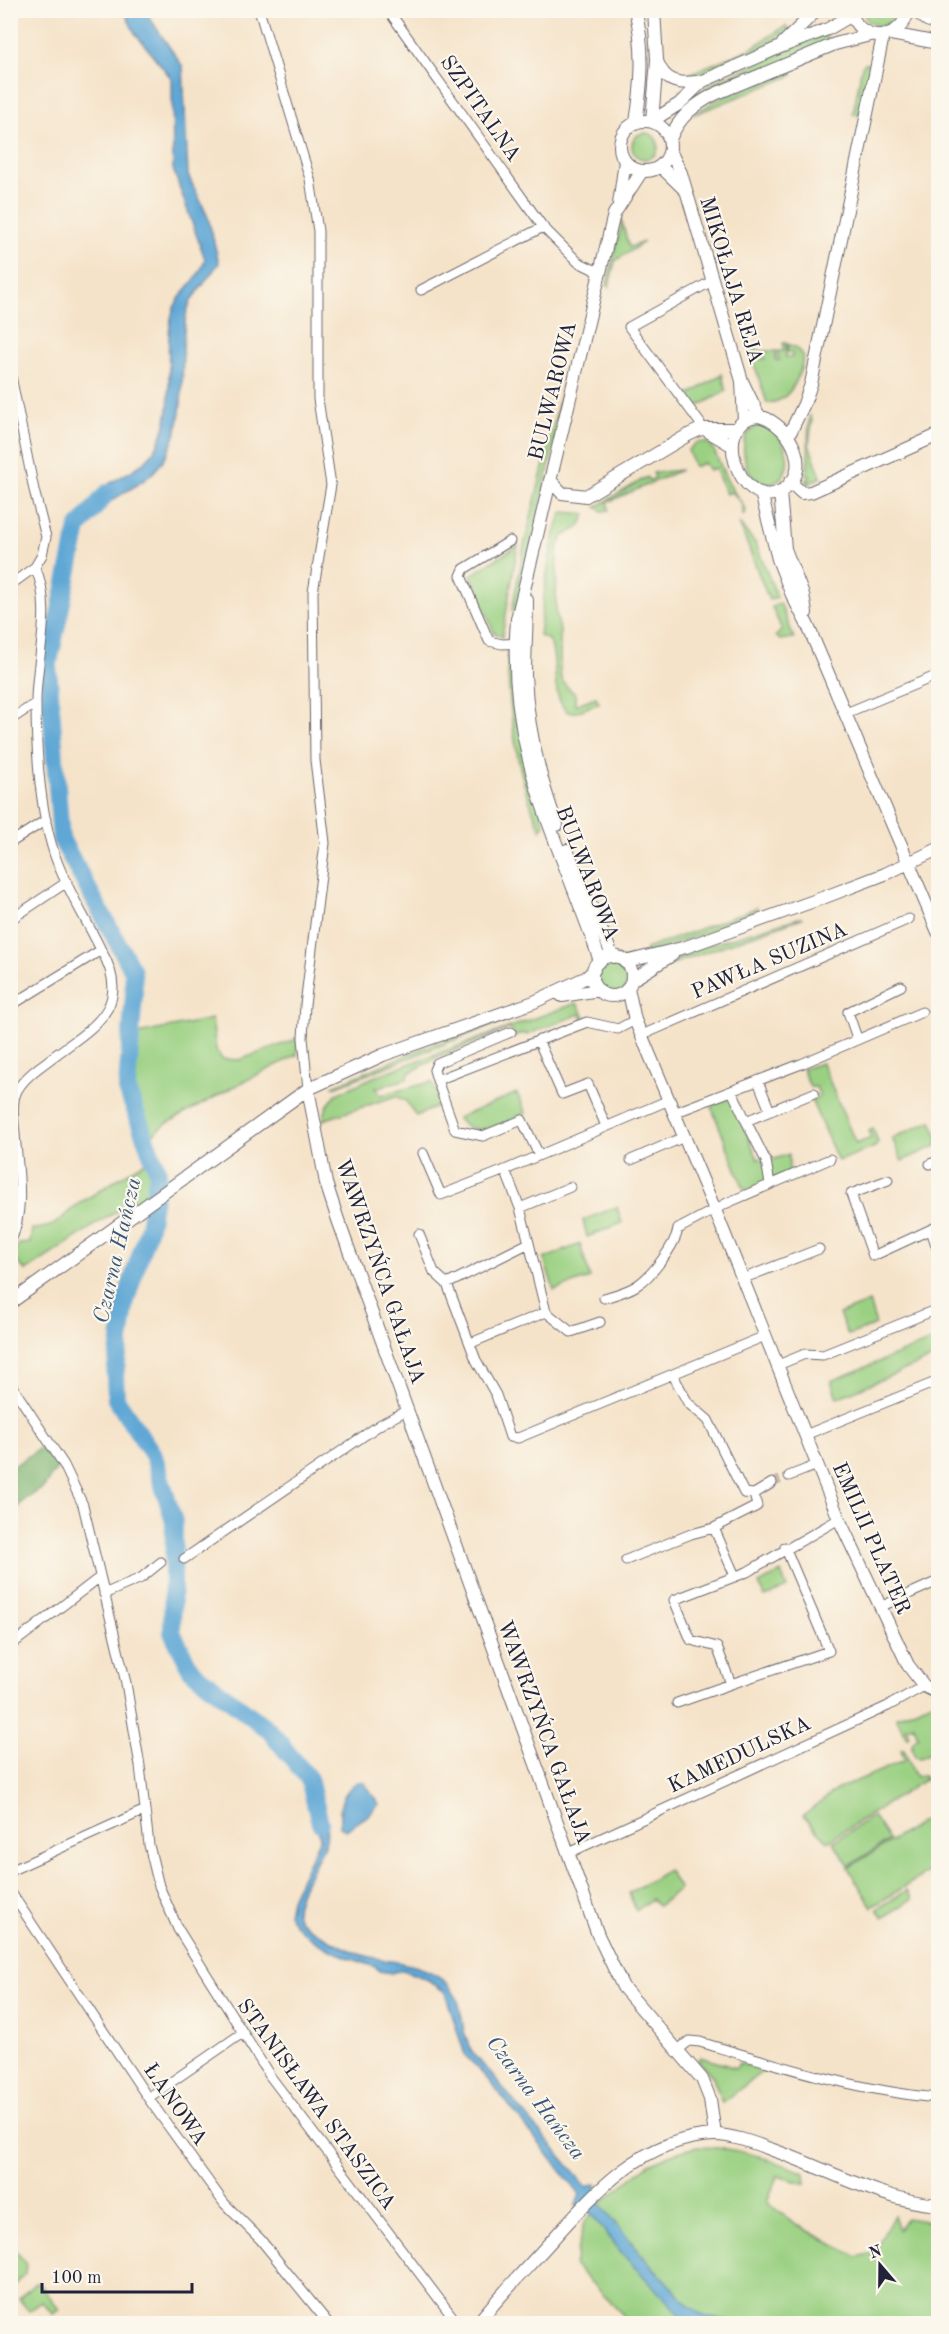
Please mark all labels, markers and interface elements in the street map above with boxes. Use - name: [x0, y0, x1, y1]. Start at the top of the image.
- street label: SZPITALNA: [436, 52, 524, 166]
- street label: MIKOŁAJA REJA: [695, 194, 766, 367]
- street label: BULWAROWA: [526, 320, 581, 463]
- street label: BULWAROWA: [551, 803, 622, 944]
- street label: PAWŁA SUZINA: [689, 919, 850, 1004]
- street label: WAWRZYŃCA GAŁAJA: [331, 1155, 433, 1387]
- water label: Czarna Hańcza: [90, 1175, 145, 1326]
- street label: EMILII PLATER: [828, 1459, 914, 1618]
- street label: WAWRZYŃCA GAŁAJA: [493, 1616, 599, 1847]
- street label: KAMEDULSKA: [665, 1713, 814, 1798]
- street label: STANISŁAWA STASZICA: [232, 1996, 399, 2214]
- water label: Czarna Hańcza: [482, 2032, 589, 2164]
- street label: ŁANOWA: [139, 2060, 211, 2150]
- north arrow: [850, 2235, 910, 2295]
- text: N: [867, 2243, 885, 2262]
- scale bar: [42, 2256, 192, 2294]
- text: 100 m: [51, 2269, 102, 2287]

